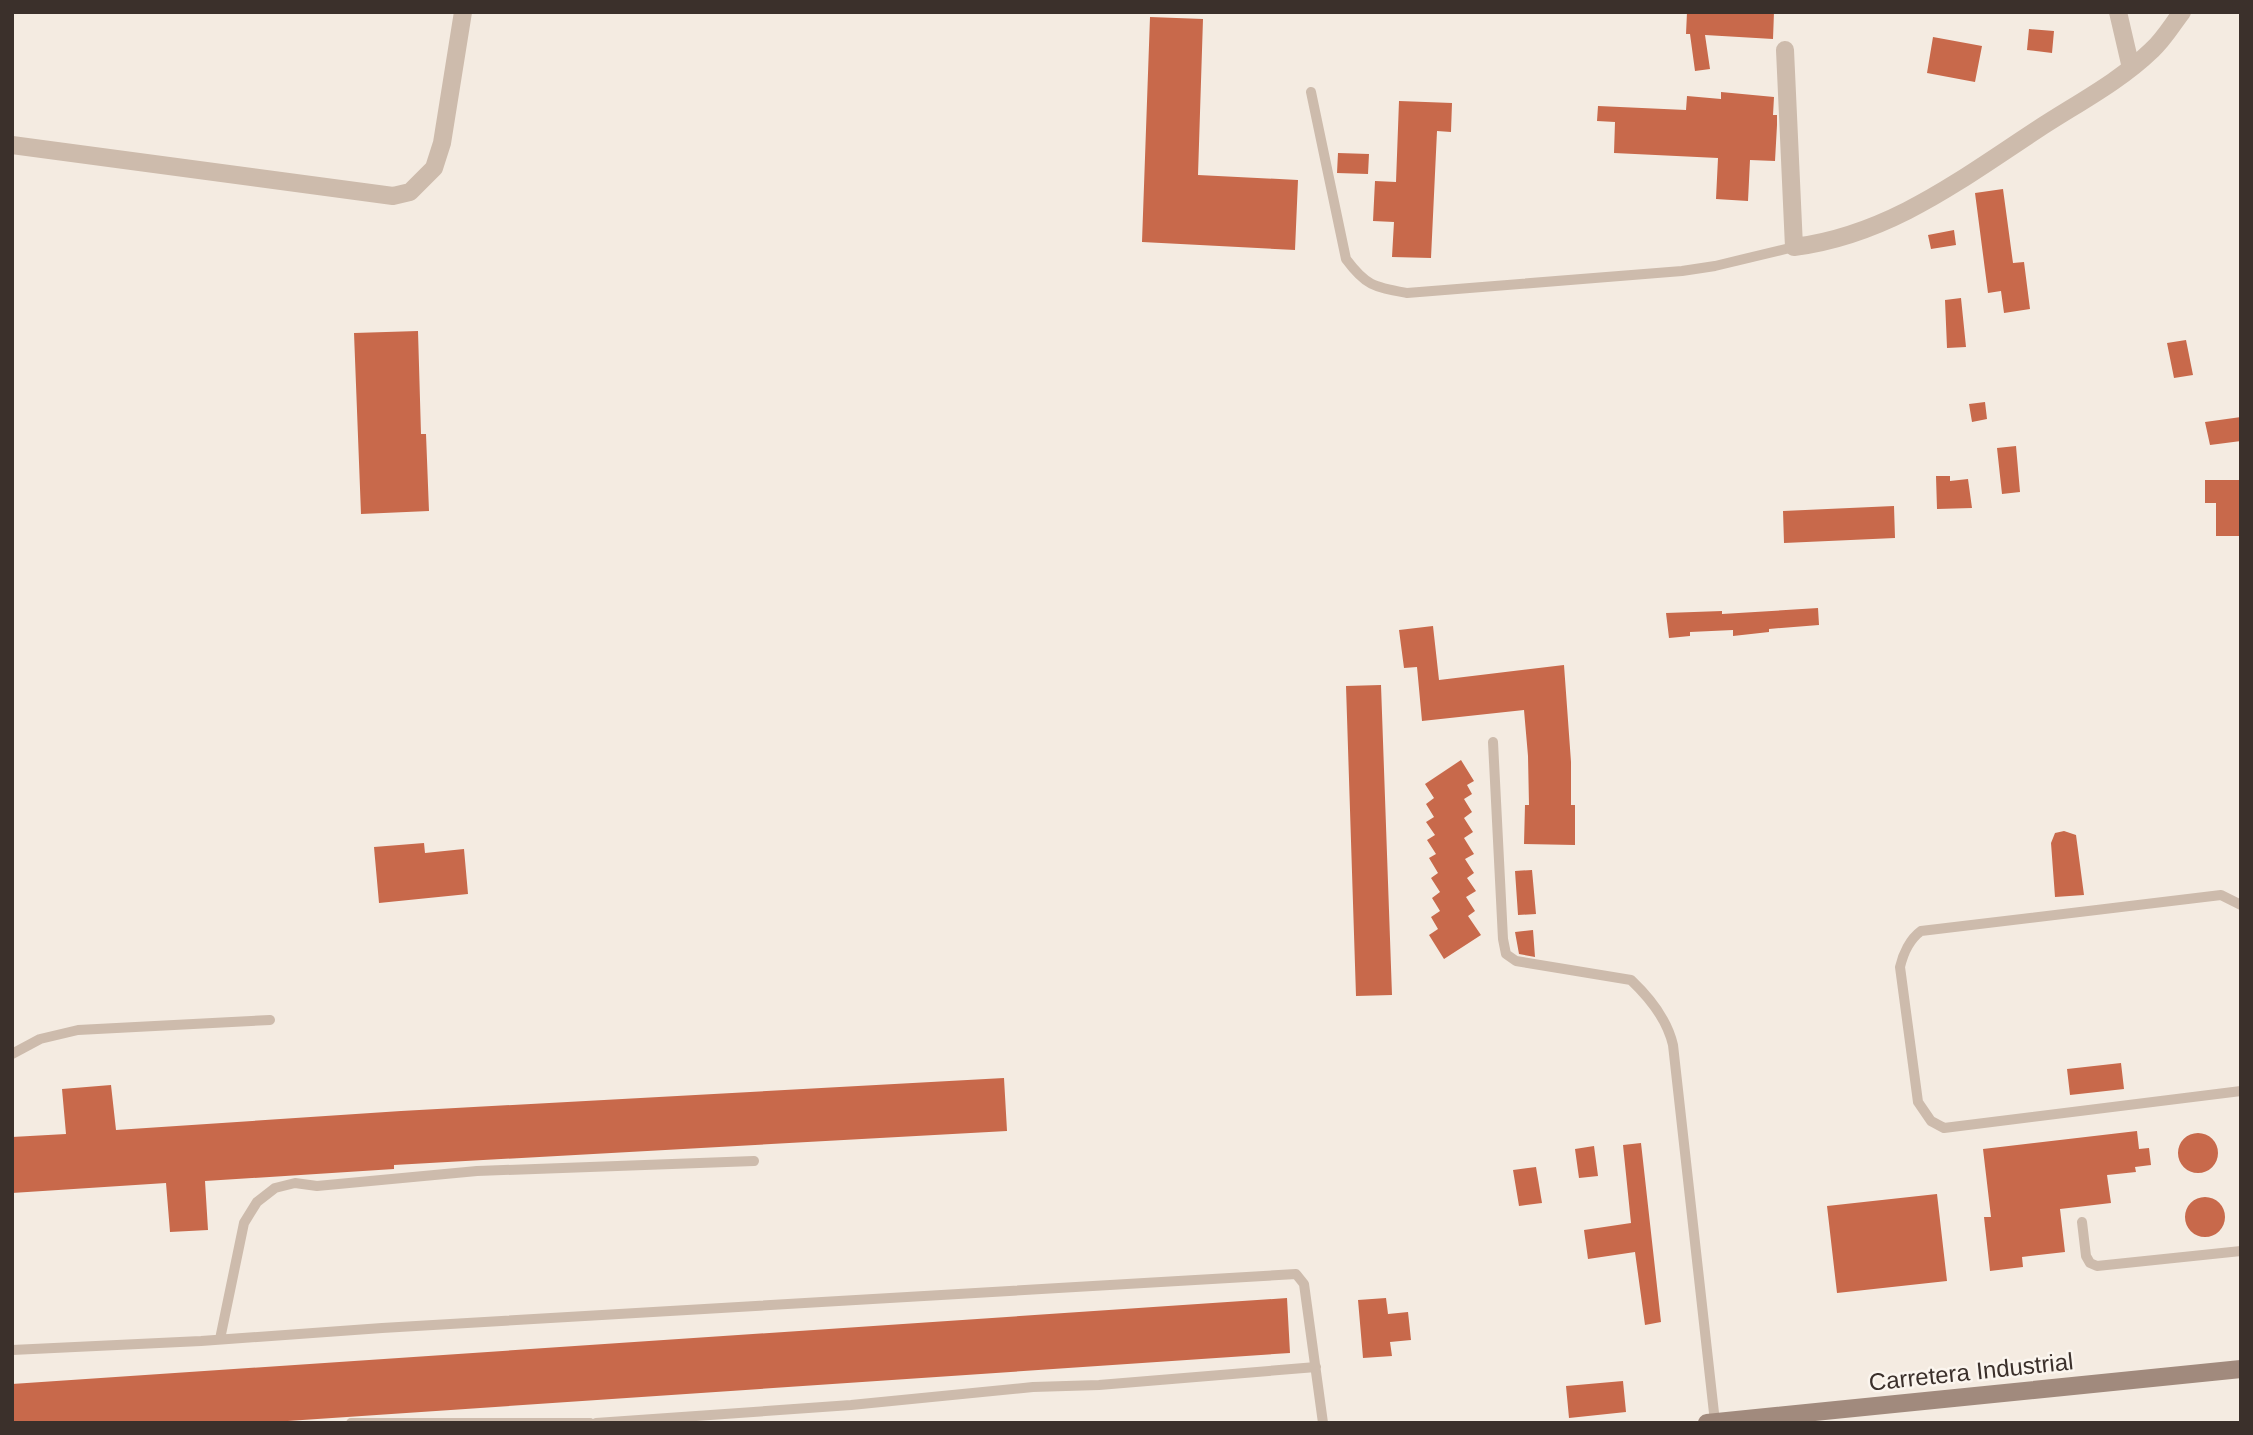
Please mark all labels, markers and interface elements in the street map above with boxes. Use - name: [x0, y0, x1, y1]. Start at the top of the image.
- street label: Carretera Industrial: [1867, 1347, 2075, 1396]

